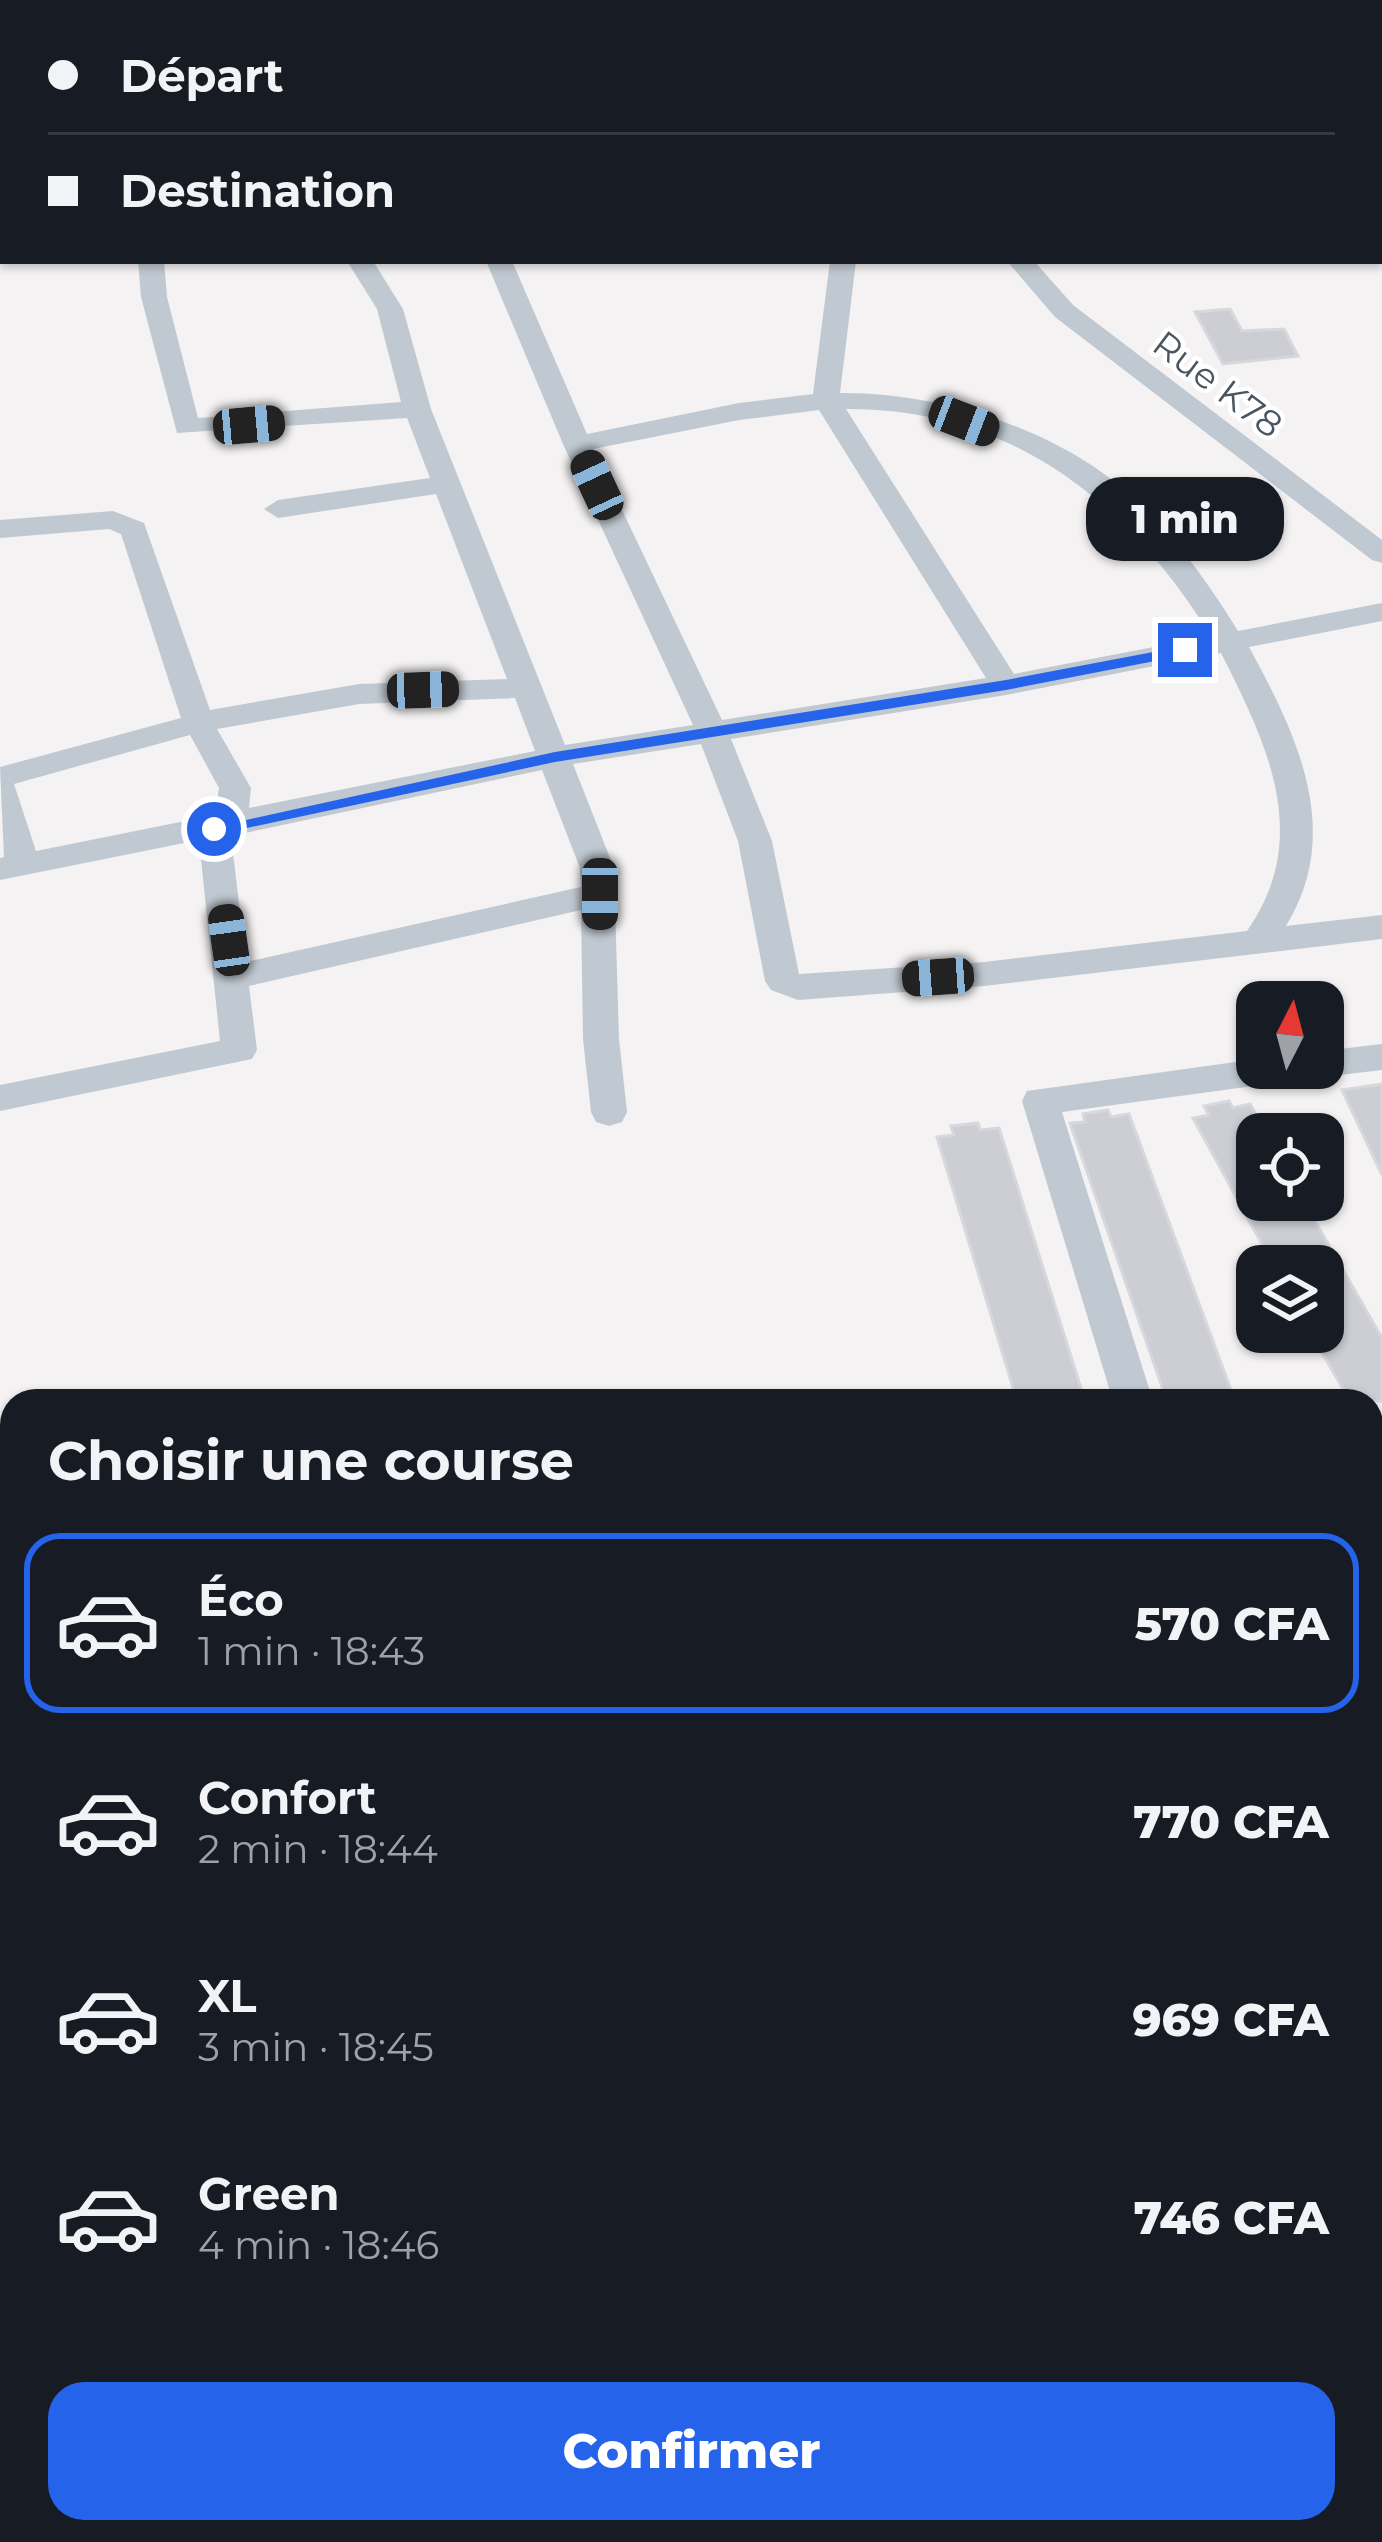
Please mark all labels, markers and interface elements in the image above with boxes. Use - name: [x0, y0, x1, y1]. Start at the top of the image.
- text: Départ: [120, 48, 284, 103]
- text: Destination: [120, 163, 395, 218]
- street label: Rue K78: [1145, 321, 1291, 447]
- car: [924, 391, 1004, 451]
- car: [212, 404, 286, 446]
- car: [565, 445, 629, 525]
- callout: 1 min: [1086, 476, 1284, 560]
- text: 1 min: [1131, 495, 1239, 543]
- route end: [1158, 623, 1212, 677]
- car: [386, 671, 460, 709]
- route start: [187, 802, 241, 856]
- car: [582, 858, 618, 930]
- car: [206, 902, 252, 978]
- car: [901, 957, 975, 997]
- north arrow: [1236, 981, 1344, 1089]
- map controls: [1236, 981, 1344, 1353]
- button: locate: [1236, 1113, 1344, 1221]
- button: layers: [1236, 1245, 1344, 1353]
- text: Choisir une course: [48, 1428, 574, 1494]
- icon: car: [54, 1569, 162, 1677]
- text: Éco: [198, 1572, 284, 1627]
- text: 570 CFA: [1135, 1596, 1329, 1651]
- text: 1 min · 18:43: [198, 1627, 425, 1675]
- icon: car: [54, 1767, 162, 1875]
- text: Confort: [198, 1770, 377, 1825]
- text: 770 CFA: [1133, 1794, 1329, 1849]
- text: 2 min · 18:44: [198, 1825, 438, 1873]
- icon: car: [54, 1965, 162, 2073]
- text: XL: [198, 1968, 256, 2023]
- text: 969 CFA: [1132, 1992, 1329, 2047]
- text: 3 min · 18:45: [198, 2023, 434, 2071]
- icon: car: [54, 2163, 162, 2271]
- text: Green: [198, 2166, 340, 2221]
- text: 746 CFA: [1134, 2190, 1329, 2245]
- text: 4 min · 18:46: [198, 2221, 439, 2269]
- button: Confirmer: [48, 2382, 1335, 2520]

